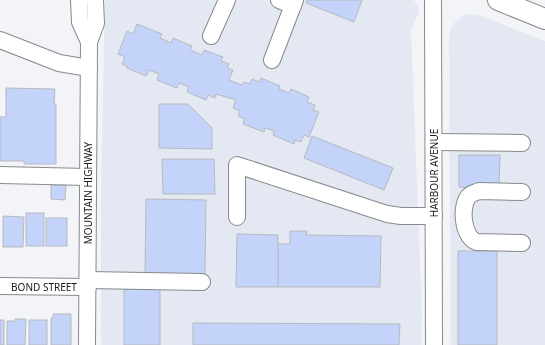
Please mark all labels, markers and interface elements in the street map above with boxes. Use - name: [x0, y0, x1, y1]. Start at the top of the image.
- street label: HARBOUR AVENUE: [427, 129, 441, 217]
- street label: MOUNTAIN HIGHWAY: [81, 141, 95, 244]
- street label: BOND STREET: [11, 280, 77, 294]

